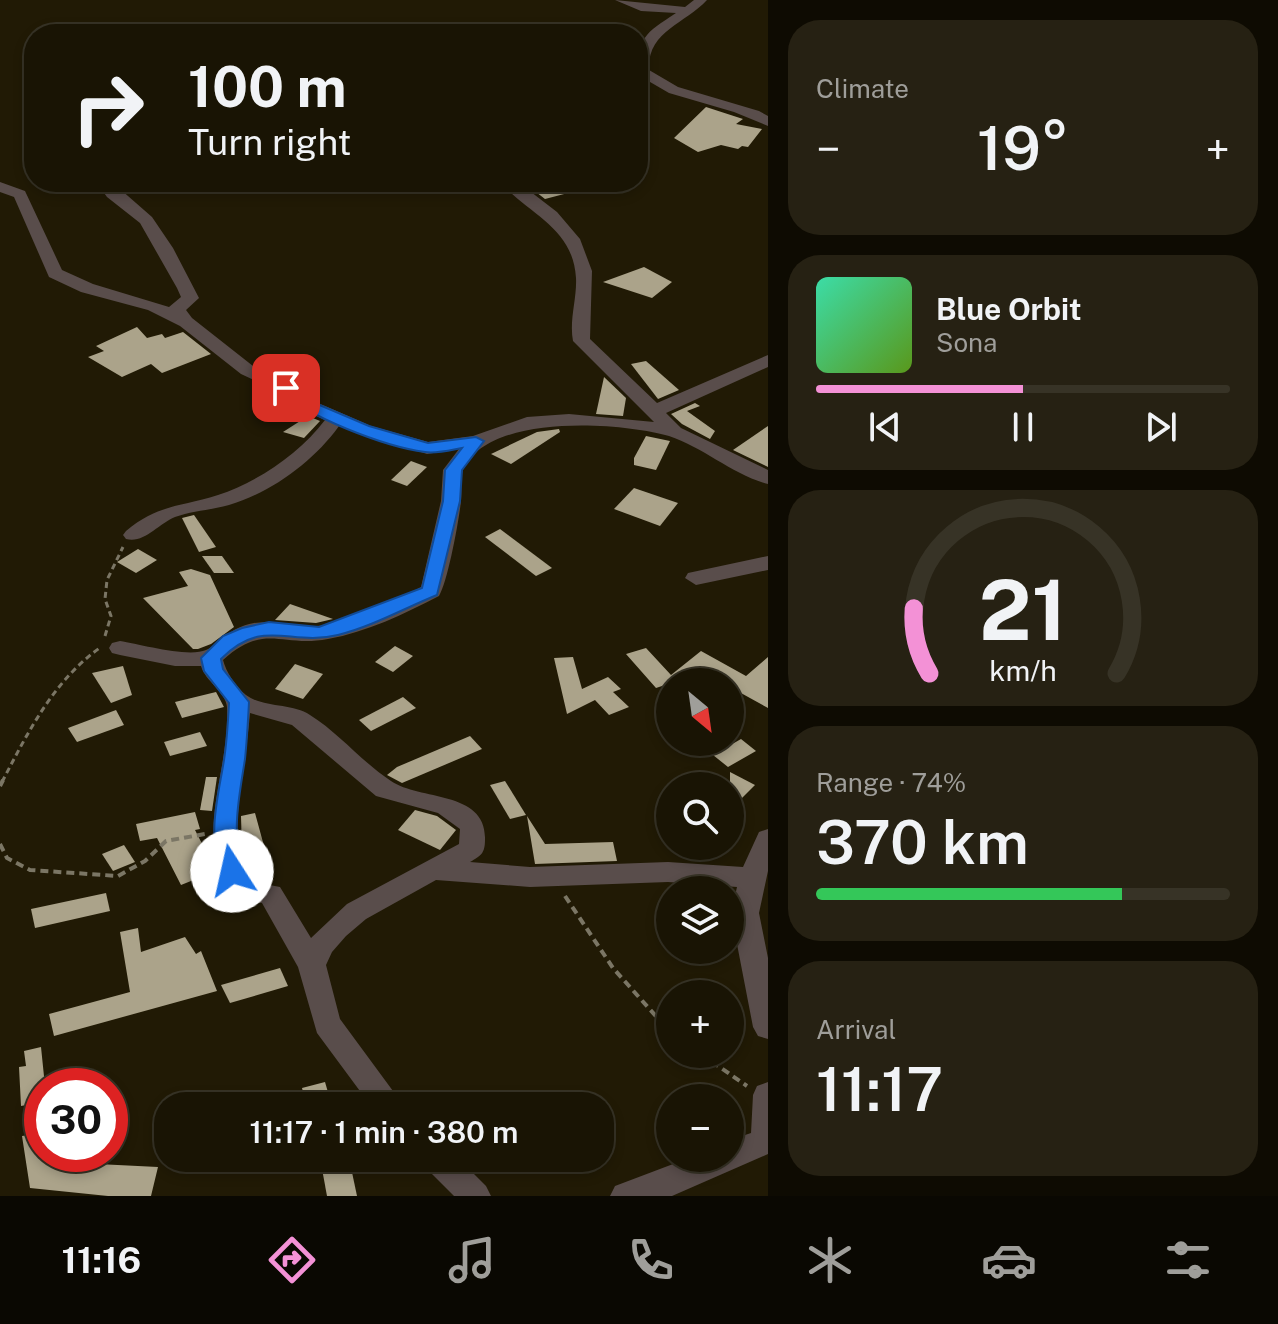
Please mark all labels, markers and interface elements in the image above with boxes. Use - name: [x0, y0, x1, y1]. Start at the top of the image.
- text: 100 m: [188, 54, 347, 120]
- icon: right: [56, 56, 160, 160]
- text: Climate: [816, 73, 909, 104]
- text: 19°: [977, 113, 1069, 184]
- text: Turn right: [188, 121, 351, 163]
- text: −: [816, 123, 840, 175]
- text: +: [1206, 123, 1230, 175]
- text: Blue Orbit: [936, 291, 1082, 327]
- text: Sona: [936, 327, 997, 358]
- pin: [252, 354, 320, 422]
- icon: arrive: [264, 366, 308, 410]
- icon: previous: [863, 405, 907, 449]
- icon: pause: [1001, 405, 1045, 449]
- icon: next: [1139, 405, 1183, 449]
- text: 21: [979, 561, 1067, 659]
- text: km/h: [989, 654, 1057, 687]
- north arrow: [656, 668, 744, 756]
- map controls: [656, 668, 744, 1172]
- text: Range · 74%: [816, 767, 966, 798]
- button: search: [656, 772, 744, 860]
- text: 370 km: [816, 807, 1029, 878]
- position arrow: [190, 829, 274, 913]
- button: layers: [656, 876, 744, 964]
- button: +: [656, 980, 744, 1068]
- text: Arrival: [816, 1014, 896, 1045]
- text: 11:17: [816, 1054, 943, 1125]
- speed limit sign: 30: [24, 1068, 128, 1172]
- button: −: [656, 1084, 744, 1172]
- text: 11:17 · 1 min · 380 m: [250, 1114, 518, 1150]
- icon: directions: [264, 1232, 320, 1288]
- icon: music: [444, 1232, 500, 1288]
- icon: phone: [623, 1232, 679, 1288]
- icon: climate: [802, 1232, 858, 1288]
- icon: car: [981, 1232, 1037, 1288]
- icon: filters: [1160, 1232, 1216, 1288]
- text: 11:16: [62, 1239, 141, 1281]

